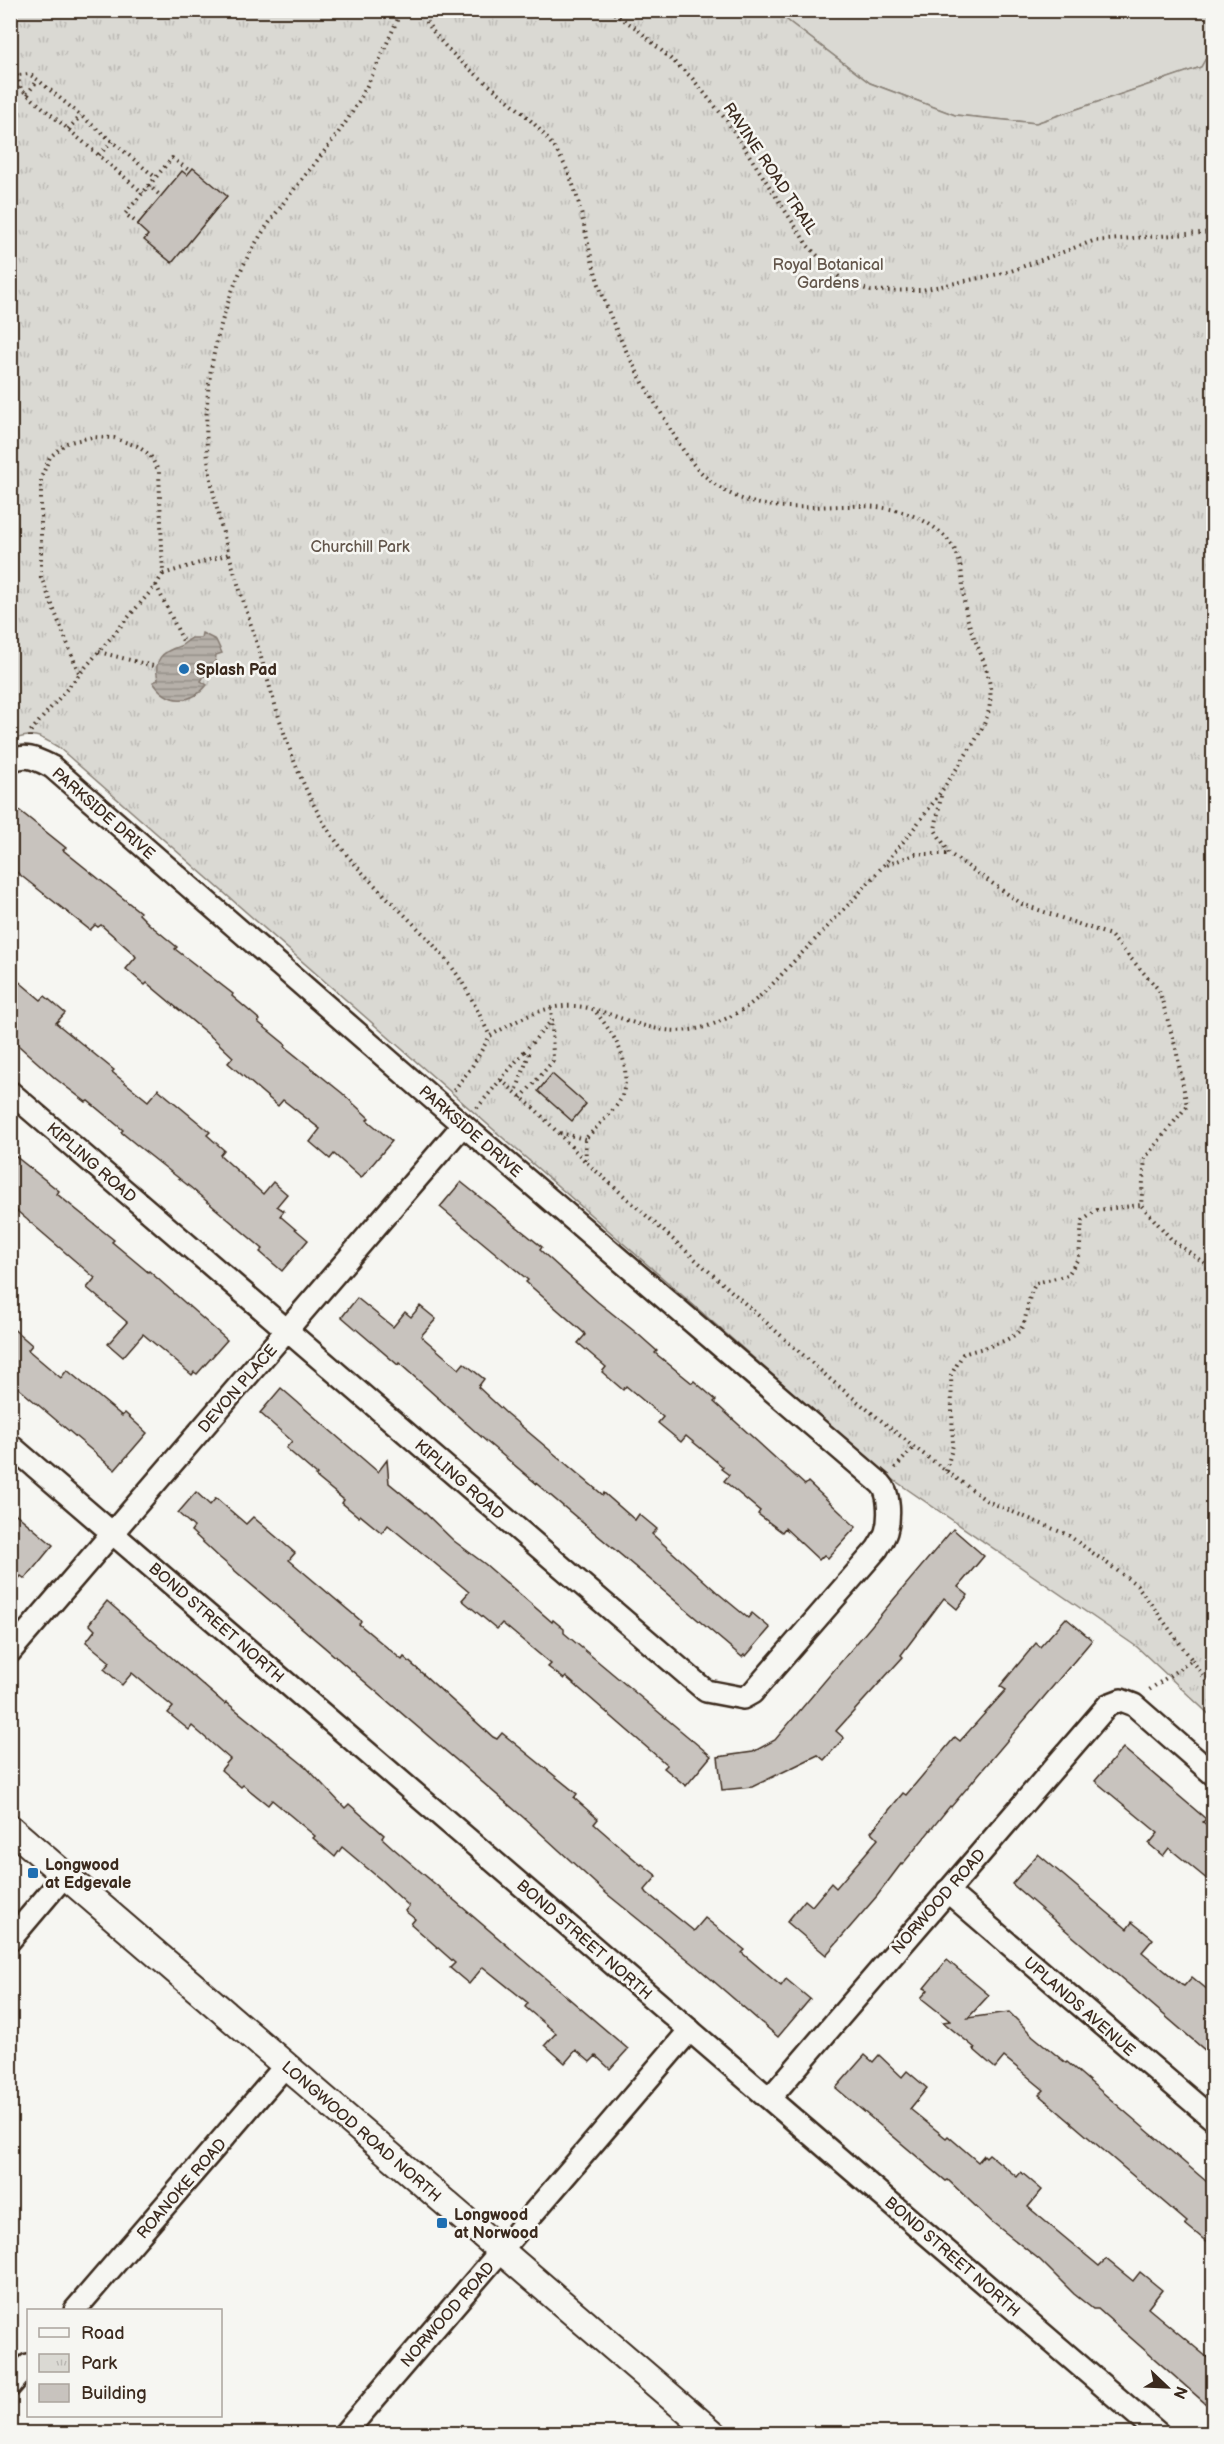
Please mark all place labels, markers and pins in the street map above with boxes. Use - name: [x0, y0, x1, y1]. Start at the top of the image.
- place label: Splash Pad: [196, 661, 277, 680]
- marker: Splash Pad: [177, 662, 191, 676]
- place label: Longwood at Edgevale: [45, 1856, 131, 1893]
- marker: Longwood at Edgevale: [26, 1866, 40, 1880]
- place label: Longwood at Norwood: [454, 2206, 538, 2243]
- marker: Longwood at Norwood: [435, 2216, 449, 2230]

